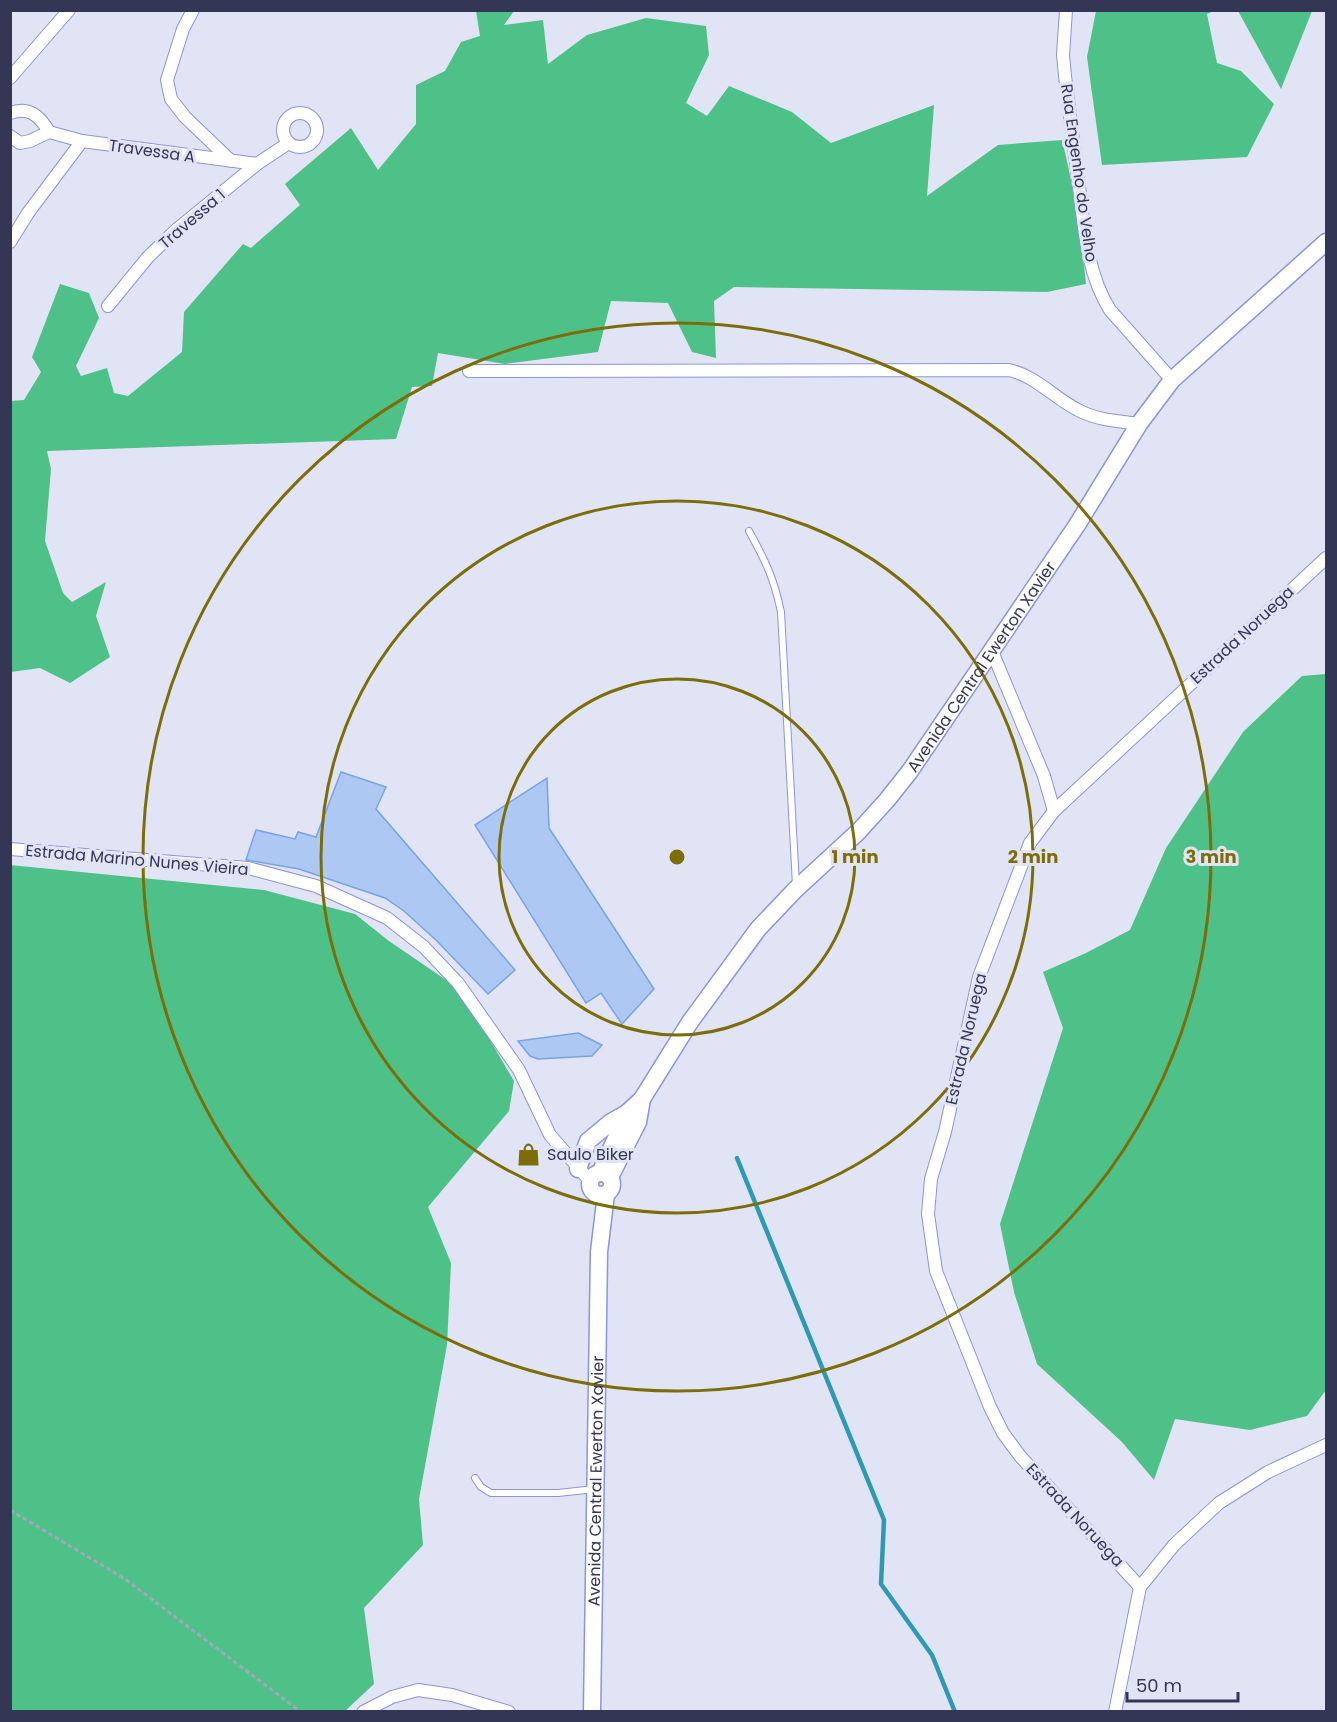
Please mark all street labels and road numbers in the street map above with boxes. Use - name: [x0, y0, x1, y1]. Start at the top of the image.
- street label: Rua Engenho do Velho: [1055, 82, 1103, 264]
- street label: Travessa A: [107, 134, 197, 168]
- street label: Travessa 1: [154, 184, 230, 254]
- street label: Avenida Central Ewerton Xavier: [901, 556, 1061, 777]
- street label: Estrada Noruega: [1185, 581, 1299, 689]
- street label: Estrada Marino Nunes Vieira: [24, 839, 250, 881]
- street label: Estrada Noruega: [940, 971, 992, 1107]
- street label: Avenida Central Ewerton Xavier: [582, 1356, 609, 1606]
- street label: Estrada Noruega: [1021, 1458, 1129, 1572]

